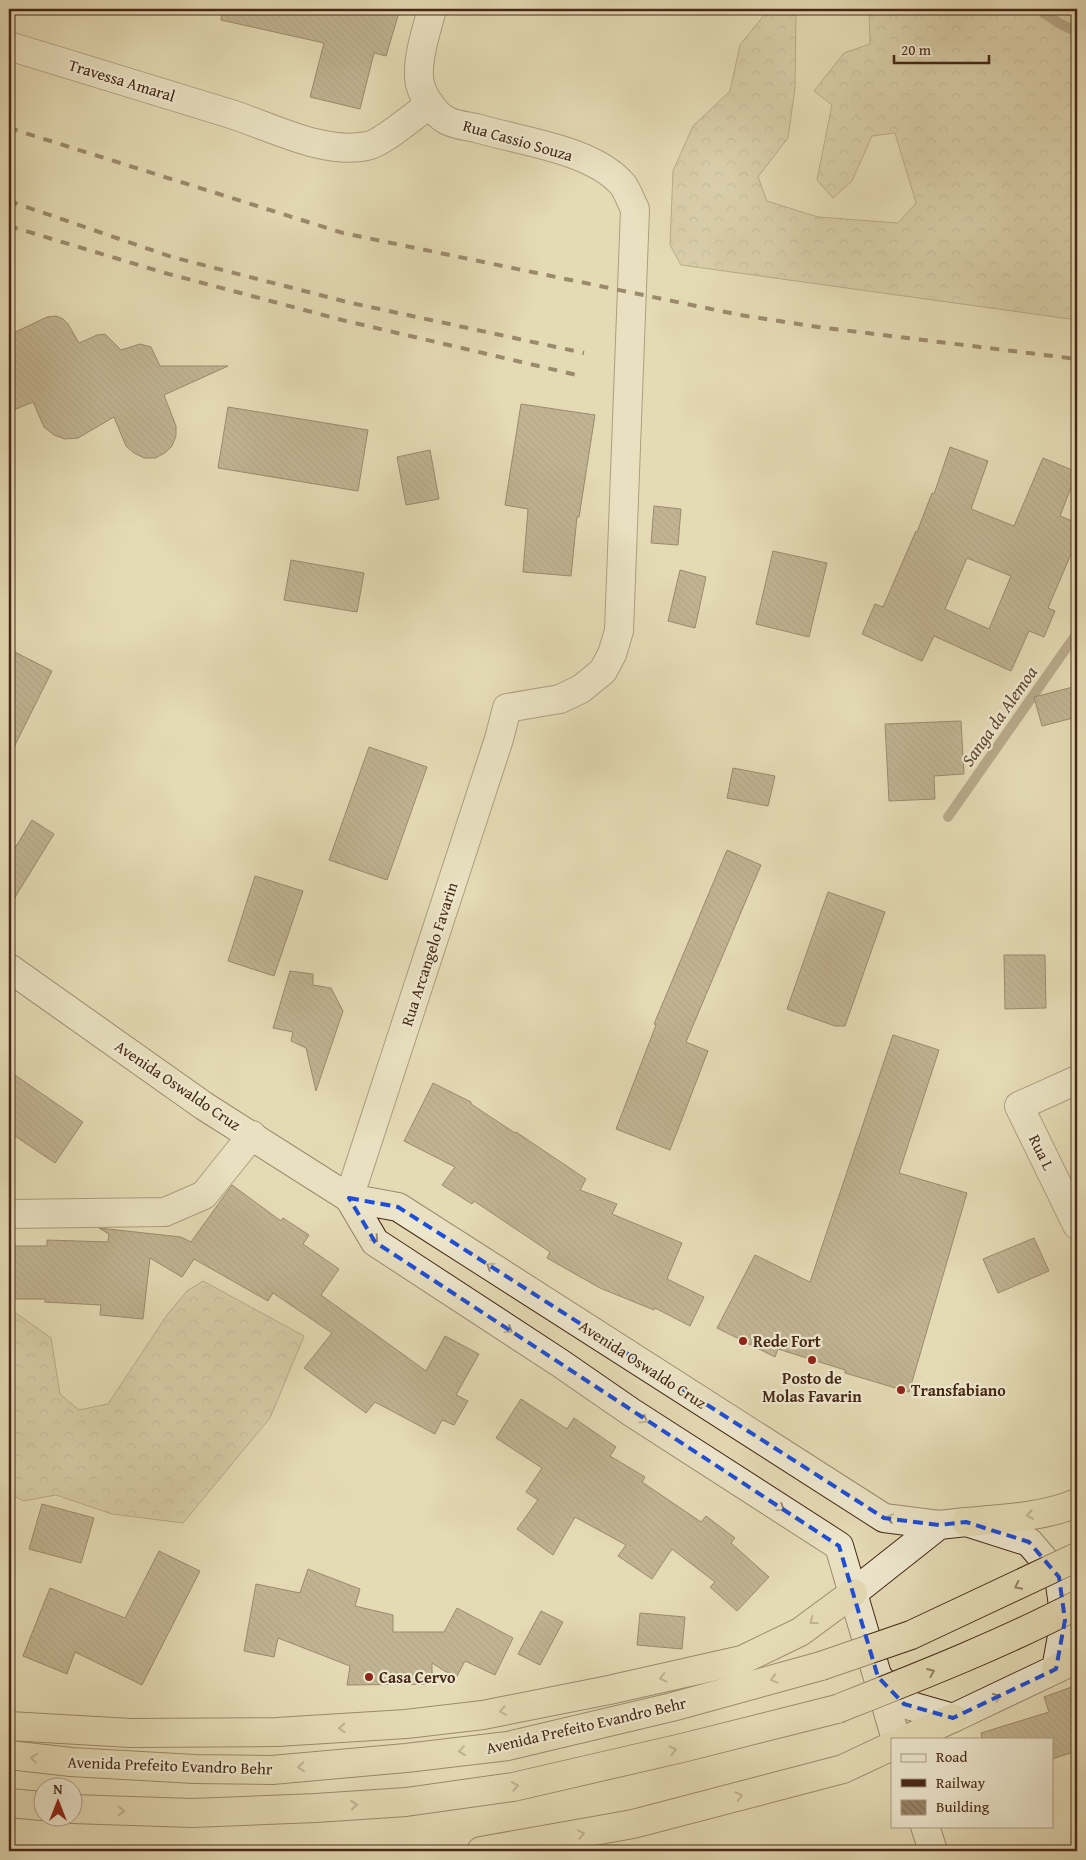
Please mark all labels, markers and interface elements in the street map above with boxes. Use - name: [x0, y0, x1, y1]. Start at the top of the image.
- scale bar: [894, 32, 988, 64]
- text: 20 m: [901, 39, 932, 60]
- street label: Travessa Amaral: [66, 52, 179, 108]
- street label: Rua Cassio Souza: [460, 113, 576, 167]
- water label: Sanga da Alemoa: [954, 660, 1044, 772]
- street label: Rua Arcangelo Favarin: [394, 879, 464, 1029]
- street label: Avenida Oswaldo Cruz: [110, 1034, 246, 1136]
- street label: Rua L: [1023, 1130, 1061, 1174]
- one-way arrow: [369, 1234, 378, 1243]
- one-way arrow: [487, 1263, 496, 1272]
- street label: Avenida Oswaldo Cruz: [575, 1314, 711, 1414]
- one-way arrow: [503, 1324, 513, 1333]
- place label: Rede Fort: [753, 1329, 821, 1353]
- marker: Rede Fort: [737, 1335, 749, 1347]
- marker: Posto de Molas Favarin: [806, 1354, 818, 1366]
- place label: Posto de Molas Favarin: [762, 1366, 862, 1408]
- place label: Transfabiano: [911, 1378, 1006, 1402]
- marker: Transfabiano: [895, 1384, 907, 1396]
- one-way arrow: [639, 1414, 648, 1424]
- one-way arrow: [775, 1502, 785, 1511]
- one-way arrow: [1026, 1509, 1035, 1519]
- one-way arrow: [886, 1514, 895, 1524]
- one-way arrow: [1014, 1580, 1023, 1590]
- one-way arrow: [810, 1616, 819, 1624]
- place label: Casa Cervo: [379, 1665, 456, 1689]
- one-way arrow: [926, 1667, 935, 1678]
- marker: Casa Cervo: [363, 1671, 375, 1683]
- one-way arrow: [658, 1672, 667, 1683]
- one-way arrow: [770, 1673, 778, 1683]
- street label: Avenida Prefeito Evandro Behr: [483, 1690, 689, 1760]
- one-way arrow: [992, 1693, 1001, 1703]
- one-way arrow: [499, 1705, 508, 1716]
- one-way arrow: [338, 1722, 346, 1733]
- legend: [891, 1738, 1054, 1828]
- one-way arrow: [458, 1745, 466, 1756]
- one-way arrow: [669, 1745, 678, 1756]
- text: Road: [936, 1746, 967, 1767]
- street label: Avenida Prefeito Evandro Behr: [67, 1749, 273, 1781]
- one-way arrow: [29, 1753, 37, 1764]
- one-way arrow: [296, 1761, 304, 1772]
- text: Railway: [936, 1772, 986, 1793]
- north arrow: [32, 1778, 82, 1828]
- text: N: [53, 1779, 63, 1799]
- one-way arrow: [510, 1782, 519, 1792]
- one-way arrow: [734, 1792, 742, 1802]
- text: Building: [936, 1796, 990, 1817]
- one-way arrow: [350, 1800, 358, 1811]
- one-way arrow: [117, 1805, 125, 1816]
- one-way arrow: [576, 1829, 585, 1839]

